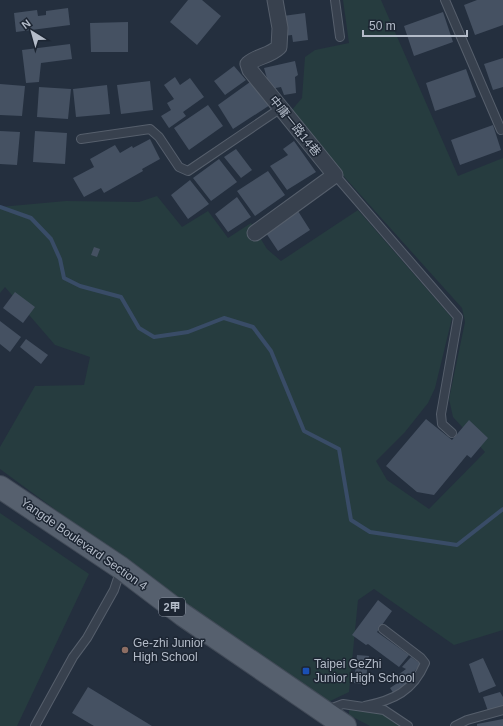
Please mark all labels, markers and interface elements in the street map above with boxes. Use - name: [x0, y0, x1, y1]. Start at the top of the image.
- north arrow: [12, 12, 52, 52]
- scale bar: [363, 12, 467, 38]
- text: N: [19, 17, 33, 31]
- text: 50 m: [369, 19, 396, 33]
- street label: 中庸一路14巷: [266, 93, 324, 159]
- street label: Yangde Boulevard Section 4: [18, 495, 150, 593]
- road number: 2甲: [159, 598, 185, 616]
- place label: Ge-zhi Junior High School: [133, 636, 204, 664]
- marker: Ge-zhi Junior High School: [120, 645, 130, 655]
- place label: Taipei GeZhi Junior High School: [314, 657, 415, 685]
- marker: Taipei GeZhi Junior High School: [301, 666, 311, 676]

